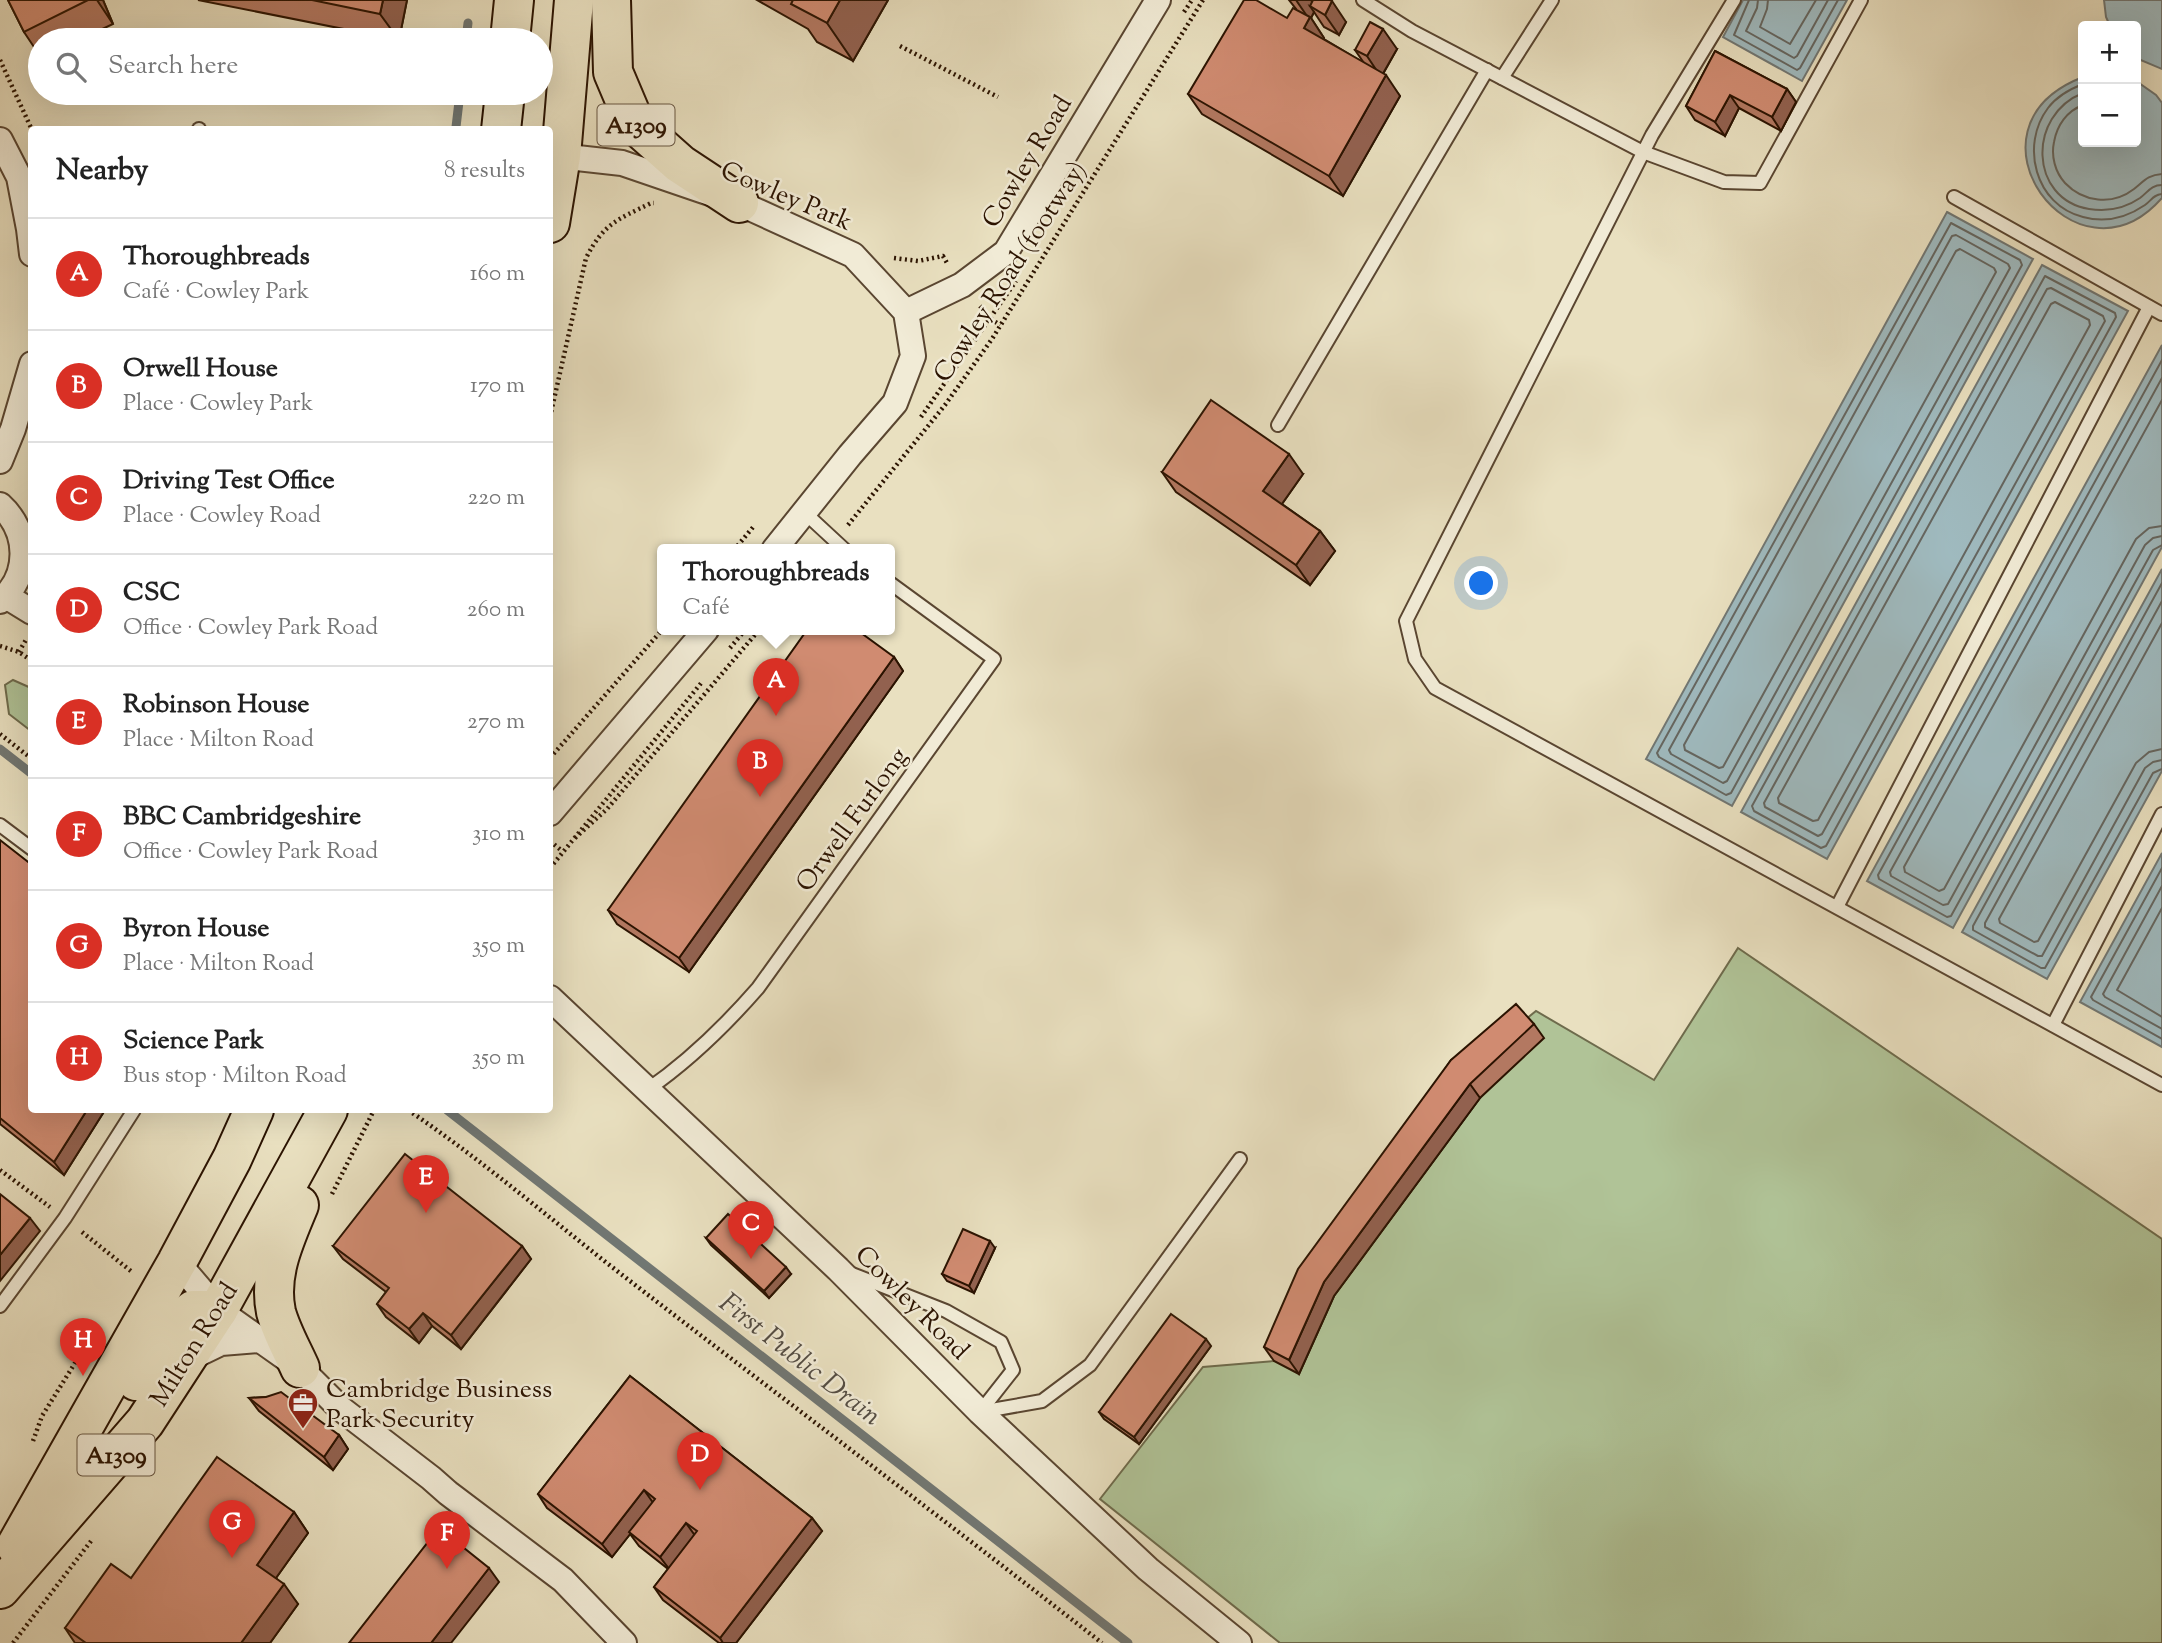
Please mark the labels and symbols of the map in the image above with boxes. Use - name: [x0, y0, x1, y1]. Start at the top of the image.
- street label: Cowley Road: [974, 89, 1082, 236]
- road number: A1309: [598, 104, 674, 146]
- street label: Cowley Park: [714, 153, 858, 242]
- street label: Cowley Road (footway): [926, 155, 1097, 390]
- your location: [1464, 566, 1498, 600]
- pin: A: [753, 658, 799, 716]
- pin: B: [737, 739, 783, 797]
- street label: Orwell Furlong: [788, 741, 918, 900]
- pin: E: [403, 1155, 449, 1213]
- pin: C: [728, 1201, 774, 1259]
- street label: Cowley Road: [846, 1238, 977, 1370]
- street label: Milton Road: [142, 1276, 248, 1415]
- water label: First Public Drain: [709, 1284, 889, 1437]
- pin: H: [60, 1318, 106, 1376]
- place label: Cambridge Business Park Security: [326, 1372, 552, 1439]
- office icon: Cambridge Business Park Security: [286, 1386, 320, 1430]
- pin: D: [677, 1432, 723, 1490]
- road number: A1309: [78, 1434, 154, 1476]
- pin: G: [209, 1500, 255, 1558]
- pin: F: [424, 1511, 470, 1569]

